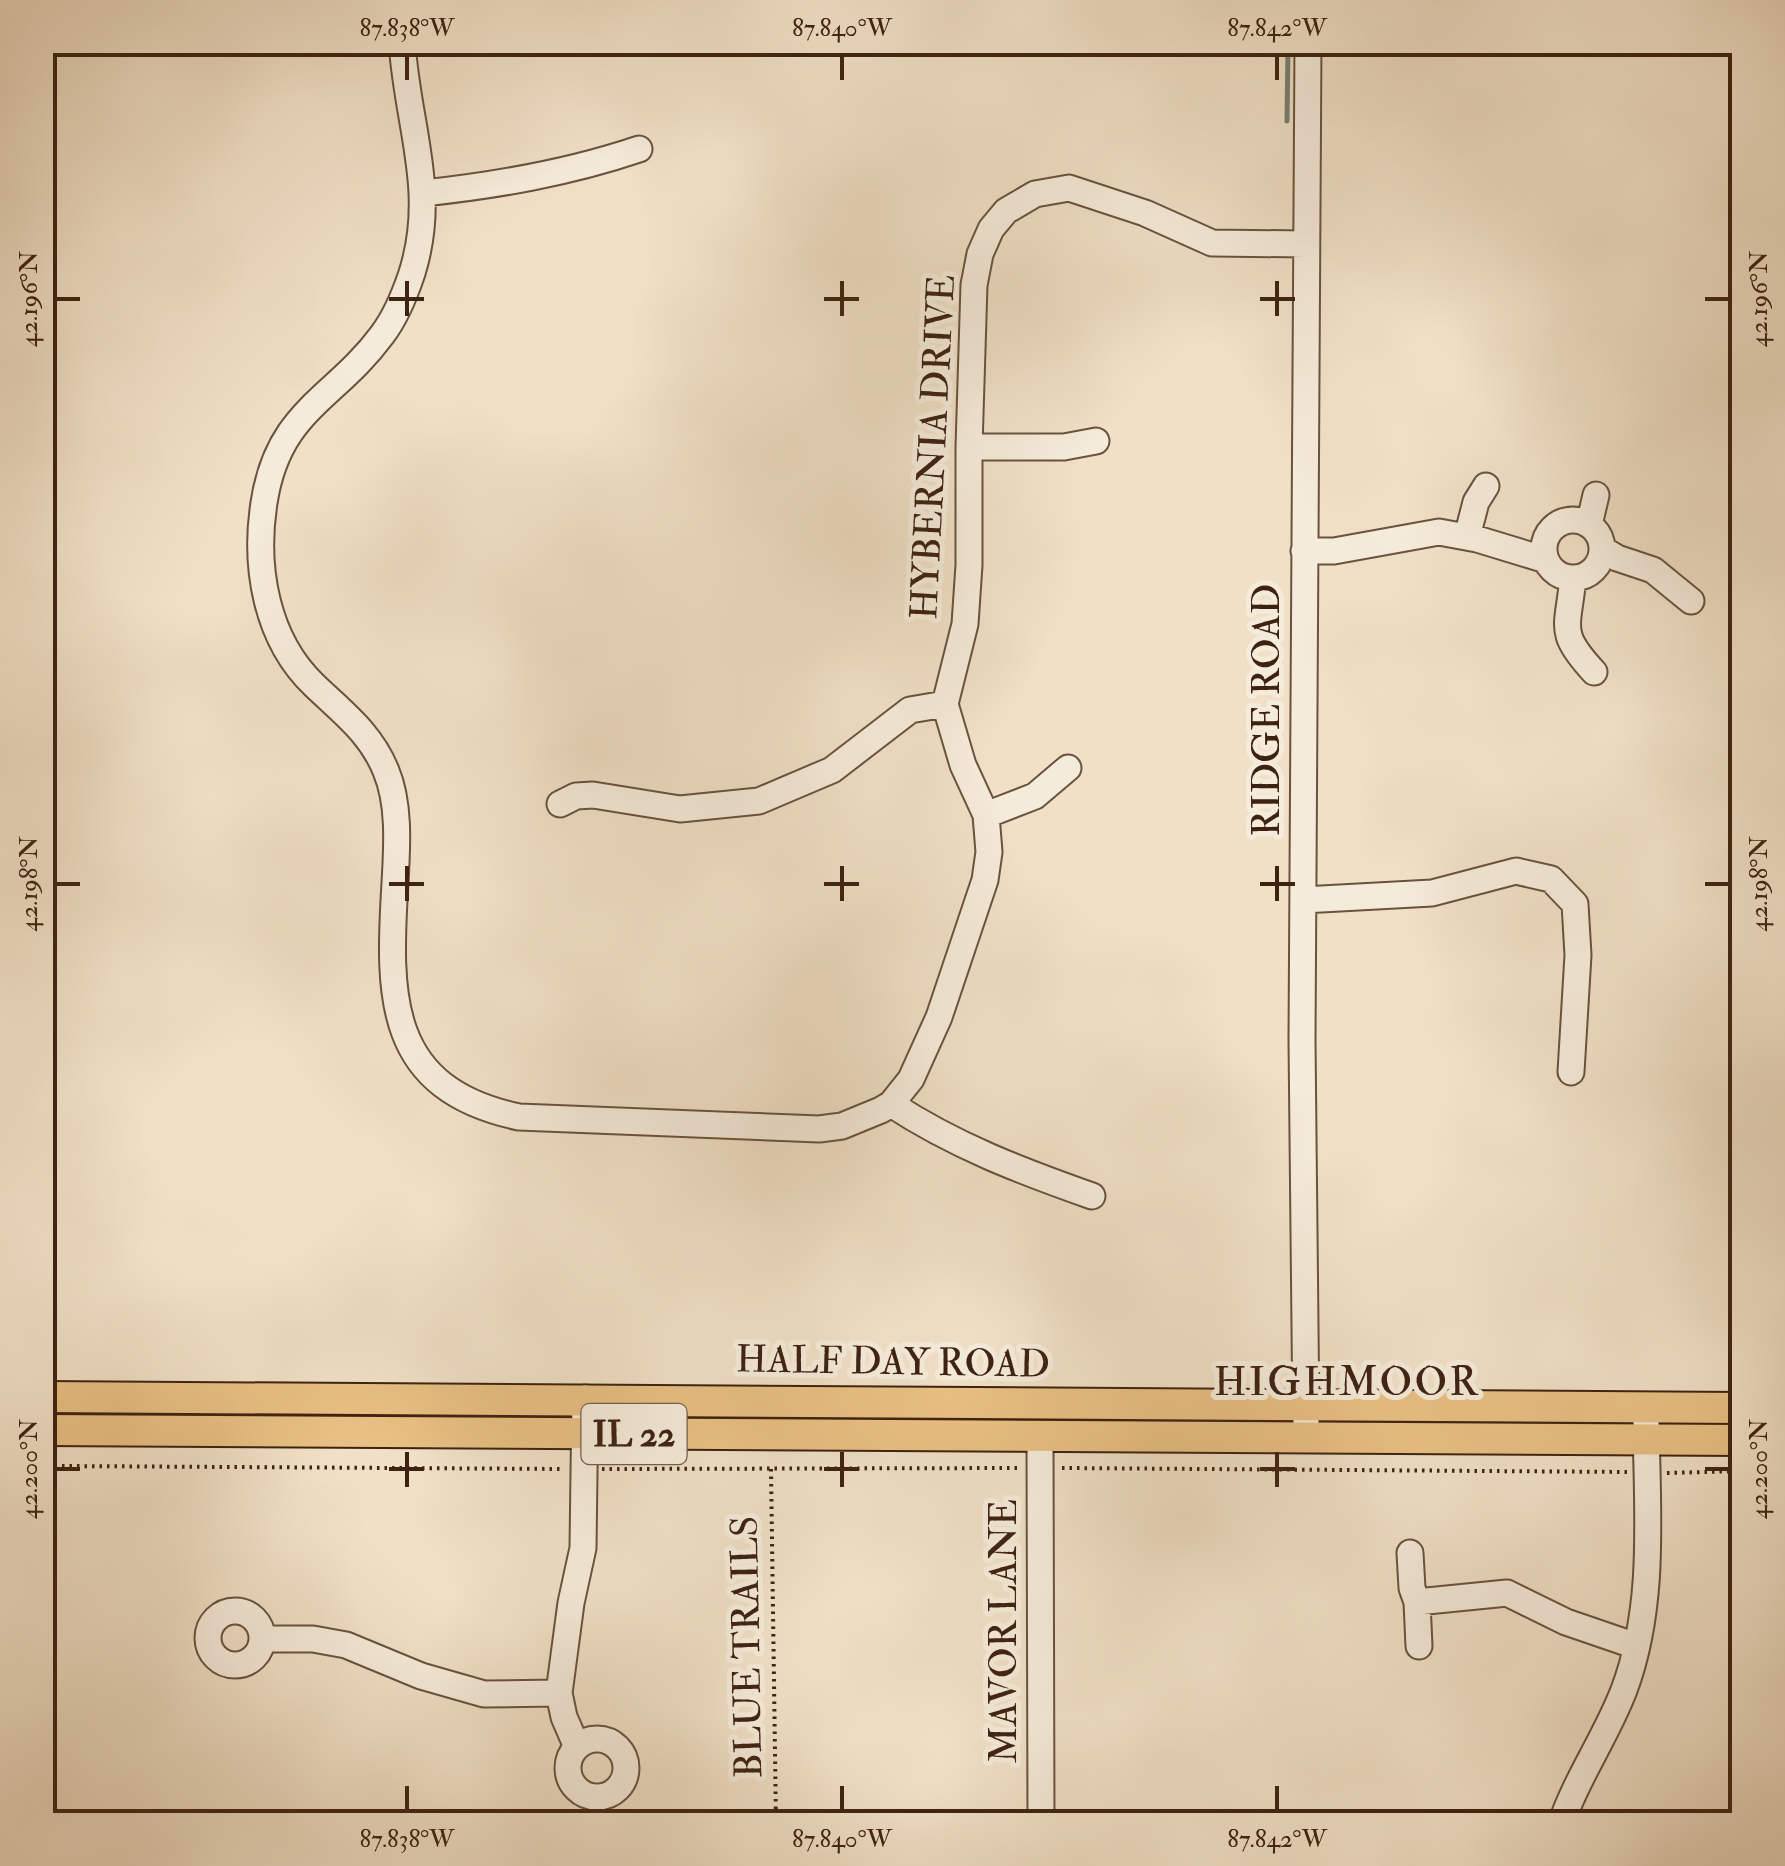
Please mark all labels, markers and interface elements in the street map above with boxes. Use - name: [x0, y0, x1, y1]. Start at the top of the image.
- text: 87.838°W: [360, 13, 456, 44]
- text: 87.840°W: [792, 13, 893, 44]
- text: 87.842°W: [1227, 13, 1328, 44]
- text: 42.196°N: [14, 250, 45, 347]
- text: 42.196°N: [1744, 250, 1775, 347]
- street label: HYBERNIA DRIVE: [900, 273, 966, 621]
- street label: RIDGE ROAD: [1243, 584, 1291, 836]
- text: 42.198°N: [14, 836, 45, 932]
- text: 42.198°N: [1744, 836, 1775, 932]
- street label: HALF DAY ROAD: [736, 1335, 1050, 1389]
- district label: HIGHMOOR: [1214, 1357, 1480, 1408]
- road number: IL 22: [582, 1404, 686, 1464]
- text: 42.200°N: [14, 1418, 45, 1519]
- text: 42.200°N: [1744, 1418, 1775, 1519]
- street label: MAVOR LANE: [980, 1499, 1028, 1763]
- street label: BLUE TRAILS: [721, 1515, 773, 1779]
- text: 87.838°W: [360, 1824, 456, 1855]
- text: 87.840°W: [792, 1824, 893, 1855]
- text: 87.842°W: [1227, 1824, 1328, 1855]

